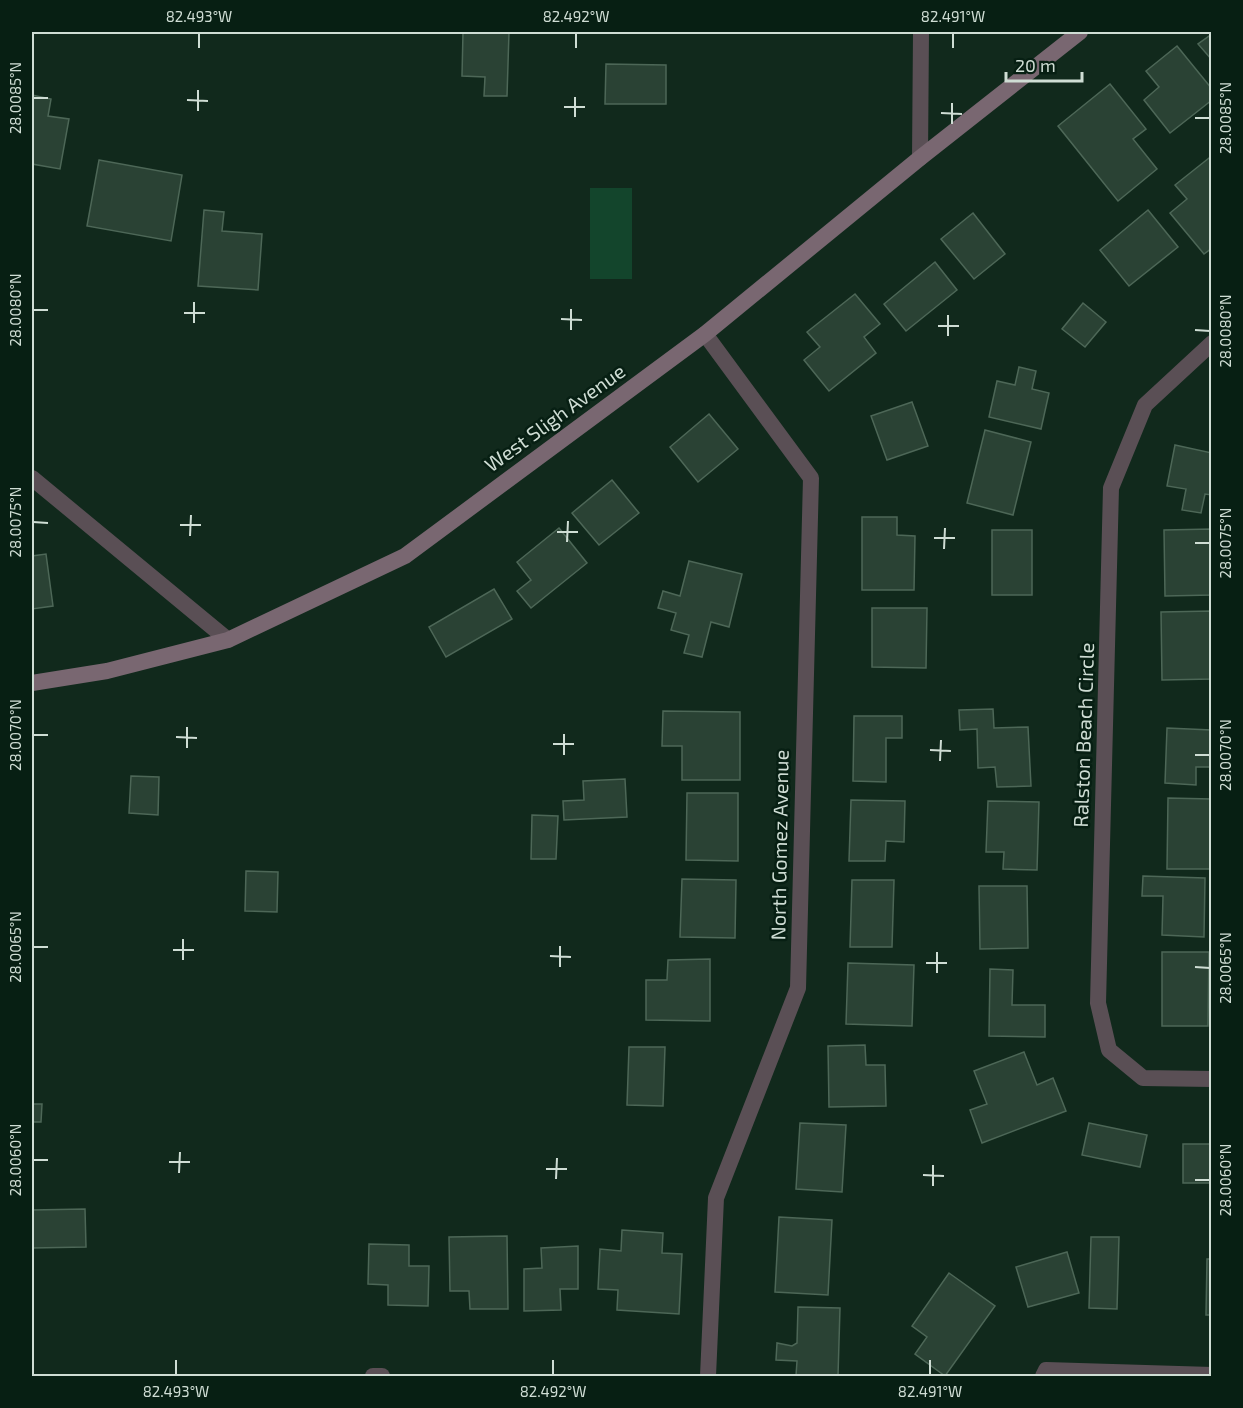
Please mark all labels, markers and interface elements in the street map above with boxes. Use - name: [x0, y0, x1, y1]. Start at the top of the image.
- text: 82.493°W: [166, 7, 232, 25]
- text: 82.492°W: [543, 7, 609, 25]
- text: 82.491°W: [921, 7, 985, 25]
- scale bar: [1006, 45, 1082, 83]
- text: 20 m: [1015, 54, 1056, 76]
- text: 28.0085°N: [6, 62, 24, 134]
- text: 28.0085°N: [1216, 82, 1234, 154]
- text: 28.0080°N: [6, 273, 24, 347]
- text: 28.0080°N: [1216, 294, 1234, 368]
- street label: West Sligh Avenue: [480, 358, 629, 476]
- text: 28.0075°N: [6, 487, 24, 557]
- text: 28.0075°N: [1216, 508, 1234, 578]
- street label: Ralston Beach Circle: [1068, 642, 1098, 828]
- text: 28.0070°N: [6, 699, 24, 771]
- text: 28.0070°N: [1216, 719, 1234, 791]
- street label: North Gomez Avenue: [765, 750, 793, 940]
- text: 28.0065°N: [6, 911, 24, 983]
- text: 28.0065°N: [1216, 932, 1234, 1004]
- text: 28.0060°N: [6, 1124, 24, 1196]
- text: 28.0060°N: [1216, 1144, 1234, 1216]
- text: 82.493°W: [143, 1382, 209, 1400]
- text: 82.492°W: [520, 1382, 586, 1400]
- text: 82.491°W: [898, 1382, 962, 1400]

